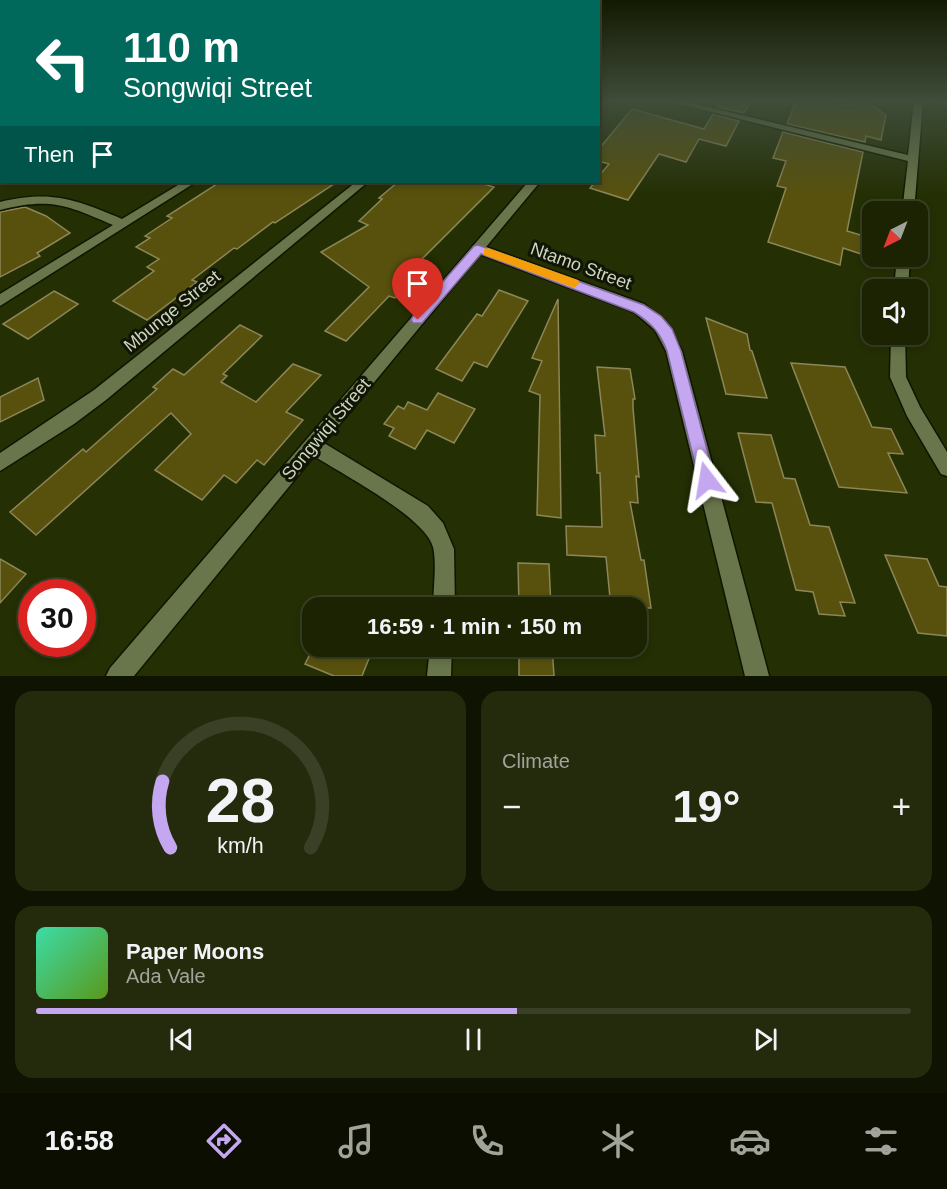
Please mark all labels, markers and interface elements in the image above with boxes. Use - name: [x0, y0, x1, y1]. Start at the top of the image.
- icon: left: [24, 24, 102, 102]
- text: 110 m: [123, 24, 240, 71]
- text: Songwiqi Street: [123, 73, 312, 103]
- icon: arrive: [86, 138, 119, 171]
- text: Then: [24, 142, 74, 167]
- north arrow: [862, 201, 928, 267]
- map controls: [862, 201, 928, 345]
- street label: Ntamo Street: [528, 238, 634, 294]
- pin: [392, 258, 443, 320]
- street label: Mbunge Street: [120, 266, 224, 356]
- icon: arrive: [401, 267, 434, 300]
- button: sound: [862, 279, 928, 345]
- street label: Songwiqi Street: [278, 374, 374, 484]
- position arrow: [675, 448, 739, 512]
- speed limit sign: 30: [18, 579, 96, 657]
- text: 16:59 · 1 min · 150 m: [367, 614, 582, 639]
- text: Climate: [502, 750, 570, 772]
- text: 28: [206, 766, 275, 835]
- text: 19°: [672, 781, 741, 832]
- text: −: [502, 788, 521, 825]
- text: +: [892, 788, 911, 825]
- text: km/h: [217, 834, 264, 858]
- text: Paper Moons: [126, 939, 264, 964]
- text: Ada Vale: [126, 965, 206, 987]
- icon: previous: [165, 1023, 198, 1056]
- icon: pause: [457, 1023, 490, 1056]
- icon: next: [749, 1023, 782, 1056]
- icon: directions: [203, 1120, 245, 1162]
- icon: music: [335, 1120, 377, 1162]
- icon: phone: [466, 1120, 508, 1162]
- icon: climate: [597, 1120, 639, 1162]
- icon: car: [729, 1120, 771, 1162]
- icon: filters: [860, 1120, 902, 1162]
- text: 16:58: [45, 1126, 114, 1156]

